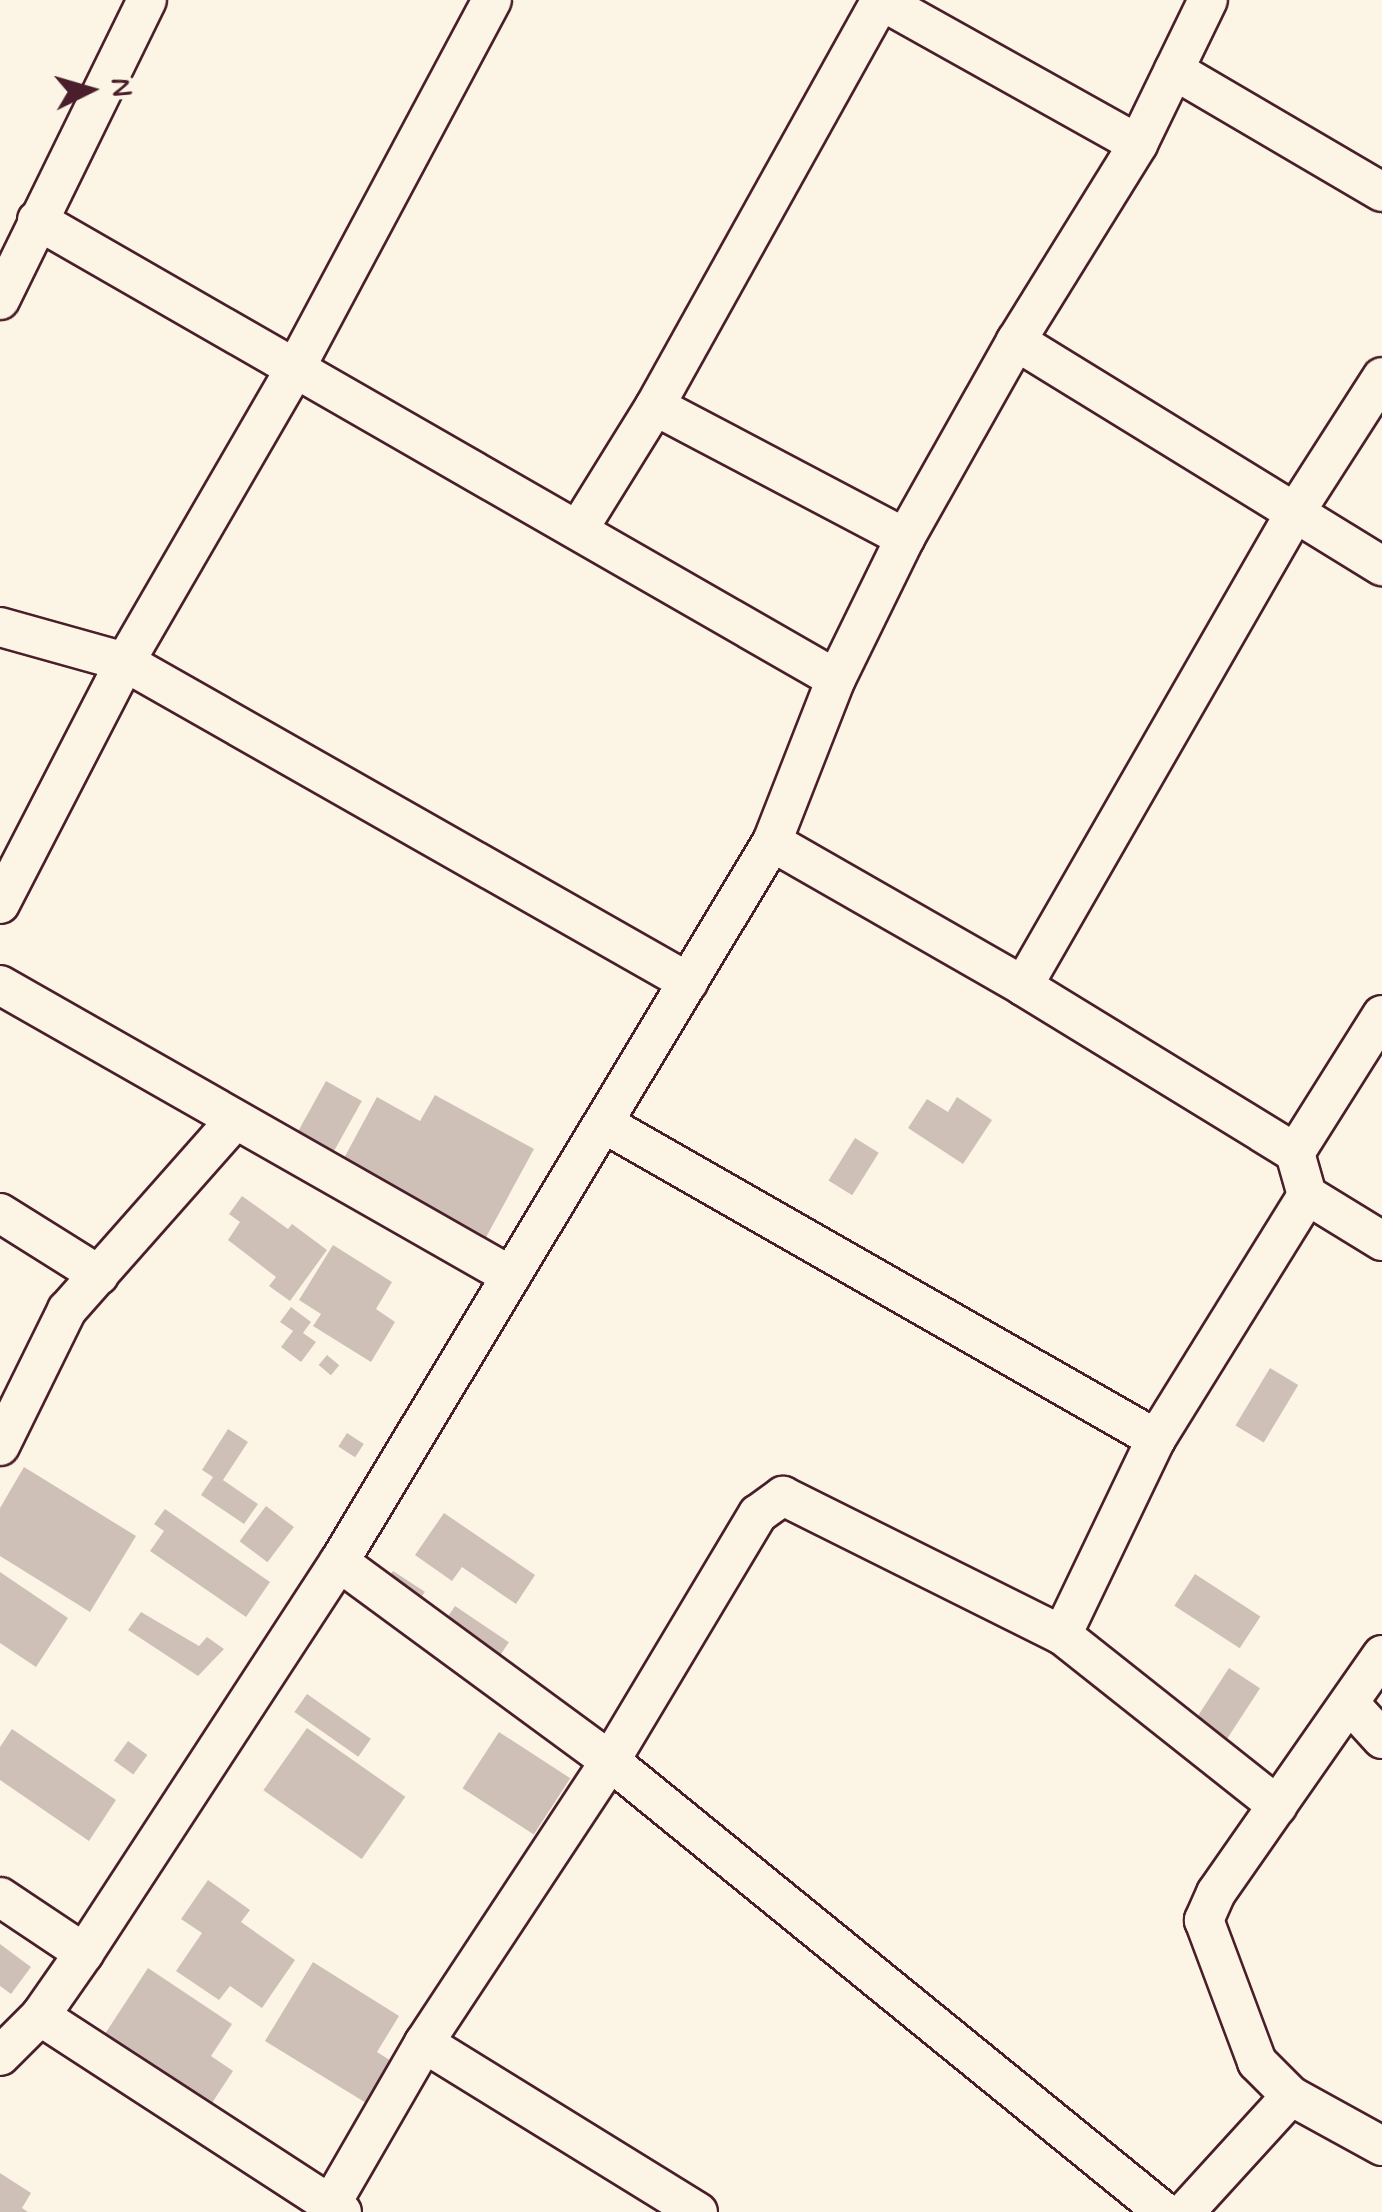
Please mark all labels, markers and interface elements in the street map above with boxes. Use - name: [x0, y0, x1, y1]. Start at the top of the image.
- north arrow: [40, 40, 140, 140]
- text: N: [101, 76, 140, 98]

